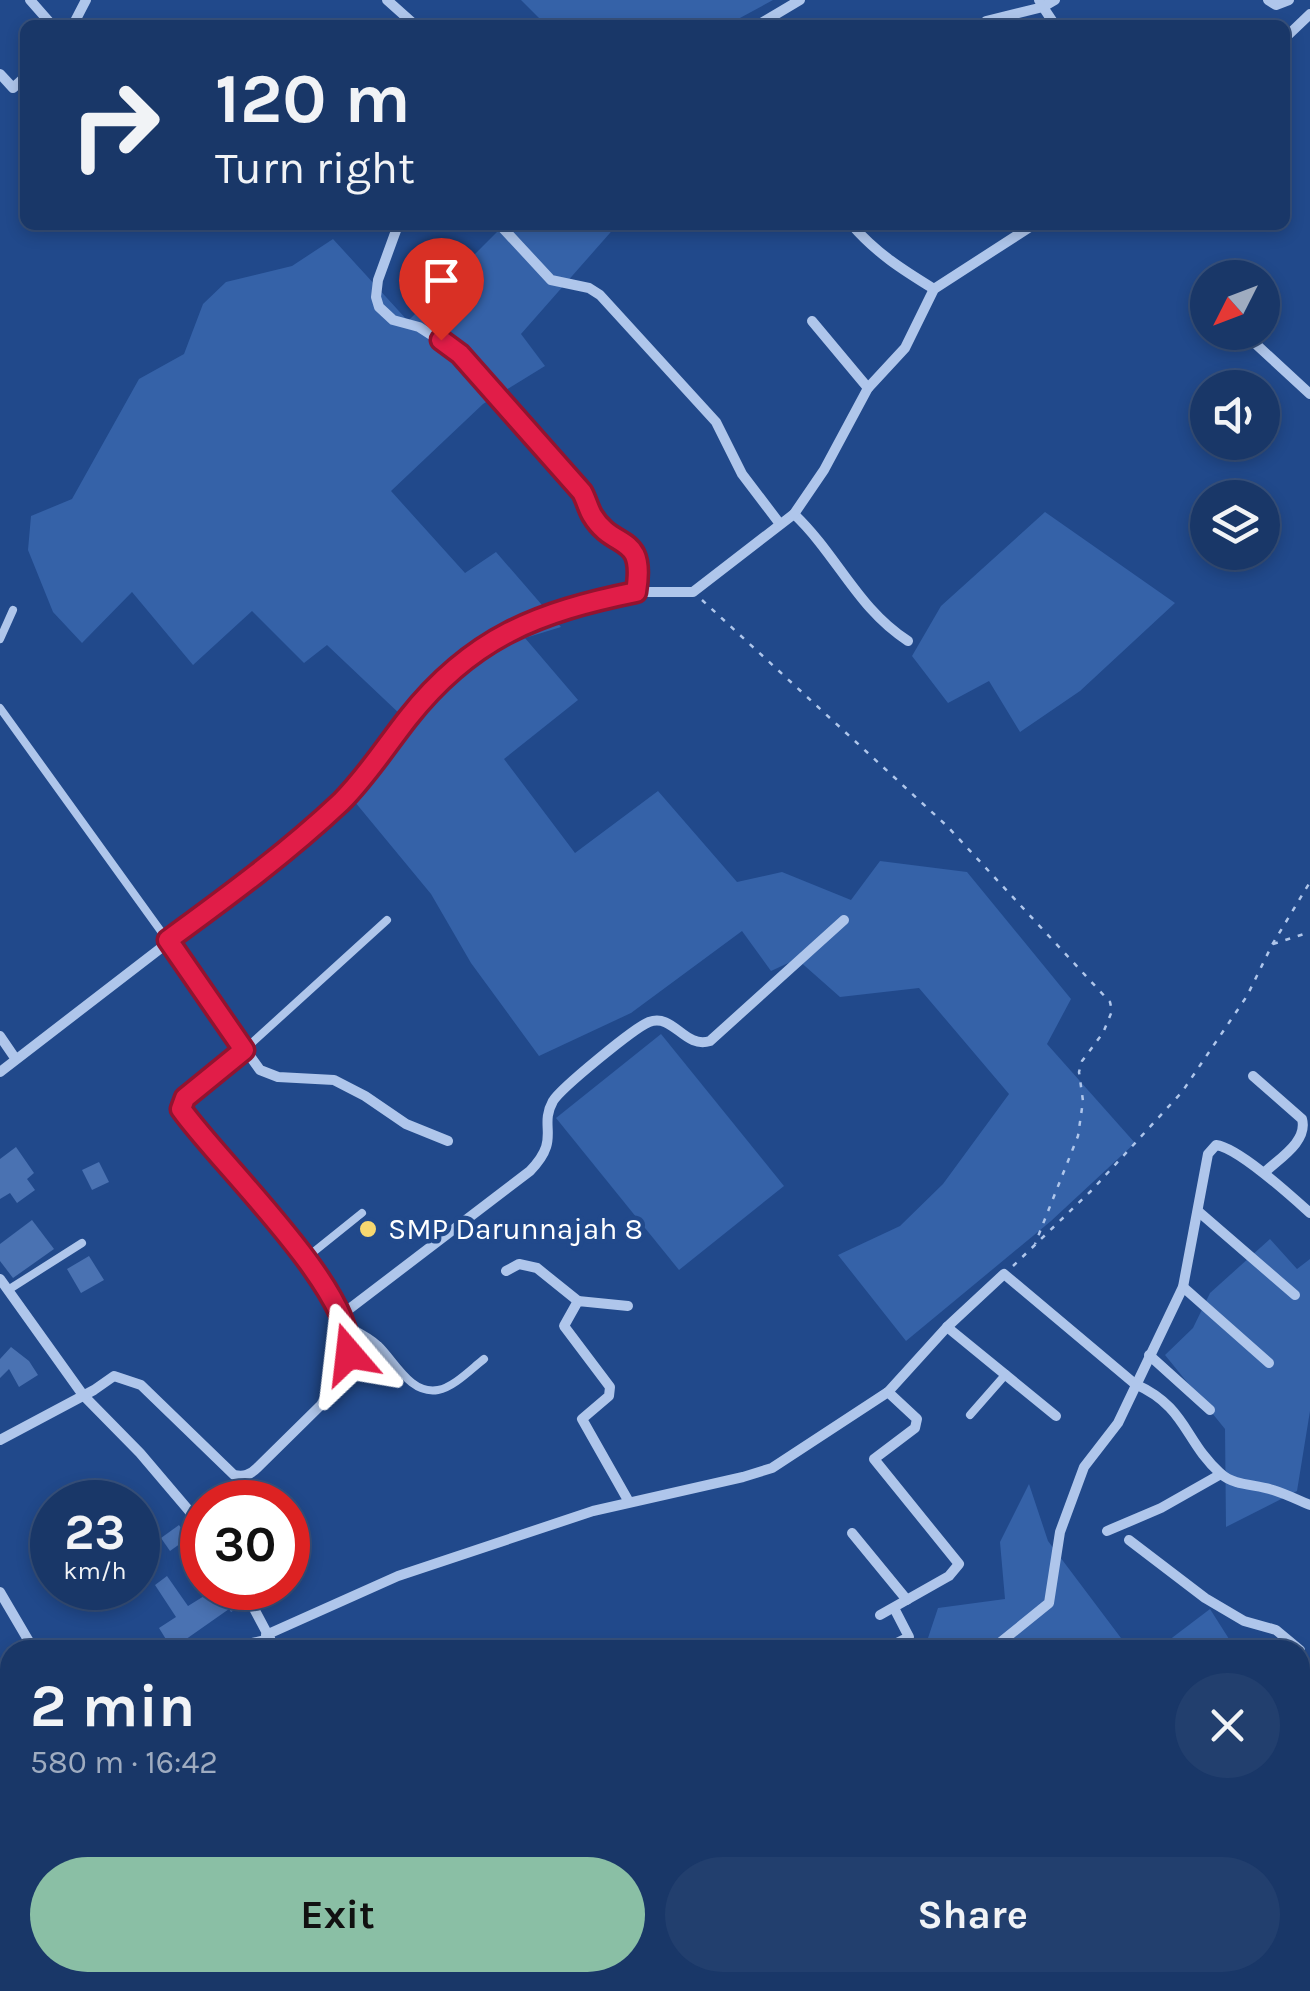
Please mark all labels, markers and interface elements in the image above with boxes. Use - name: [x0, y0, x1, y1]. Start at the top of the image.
- text: 120 m: [215, 58, 411, 140]
- icon: right: [50, 60, 180, 190]
- text: Turn right: [215, 142, 415, 194]
- pin: [399, 238, 484, 341]
- icon: arrive: [414, 253, 469, 308]
- north arrow: [1190, 260, 1280, 350]
- map controls: [1190, 260, 1280, 570]
- button: sound: [1190, 370, 1280, 460]
- button: layers: [1190, 480, 1280, 570]
- place label: SMP Darunnajah 8: [388, 1211, 643, 1247]
- marker: SMP Darunnajah 8: [357, 1218, 379, 1240]
- position arrow: [297, 1302, 401, 1406]
- speed limit sign: 30: [180, 1480, 310, 1610]
- text: 23: [64, 1503, 126, 1562]
- text: km/h: [63, 1556, 127, 1585]
- text: 2 min: [30, 1671, 195, 1741]
- button: close: [1175, 1673, 1280, 1778]
- text: 580 m · 16:42: [30, 1744, 218, 1781]
- button: Exit: [30, 1857, 645, 1972]
- button: Share: [665, 1857, 1280, 1972]

